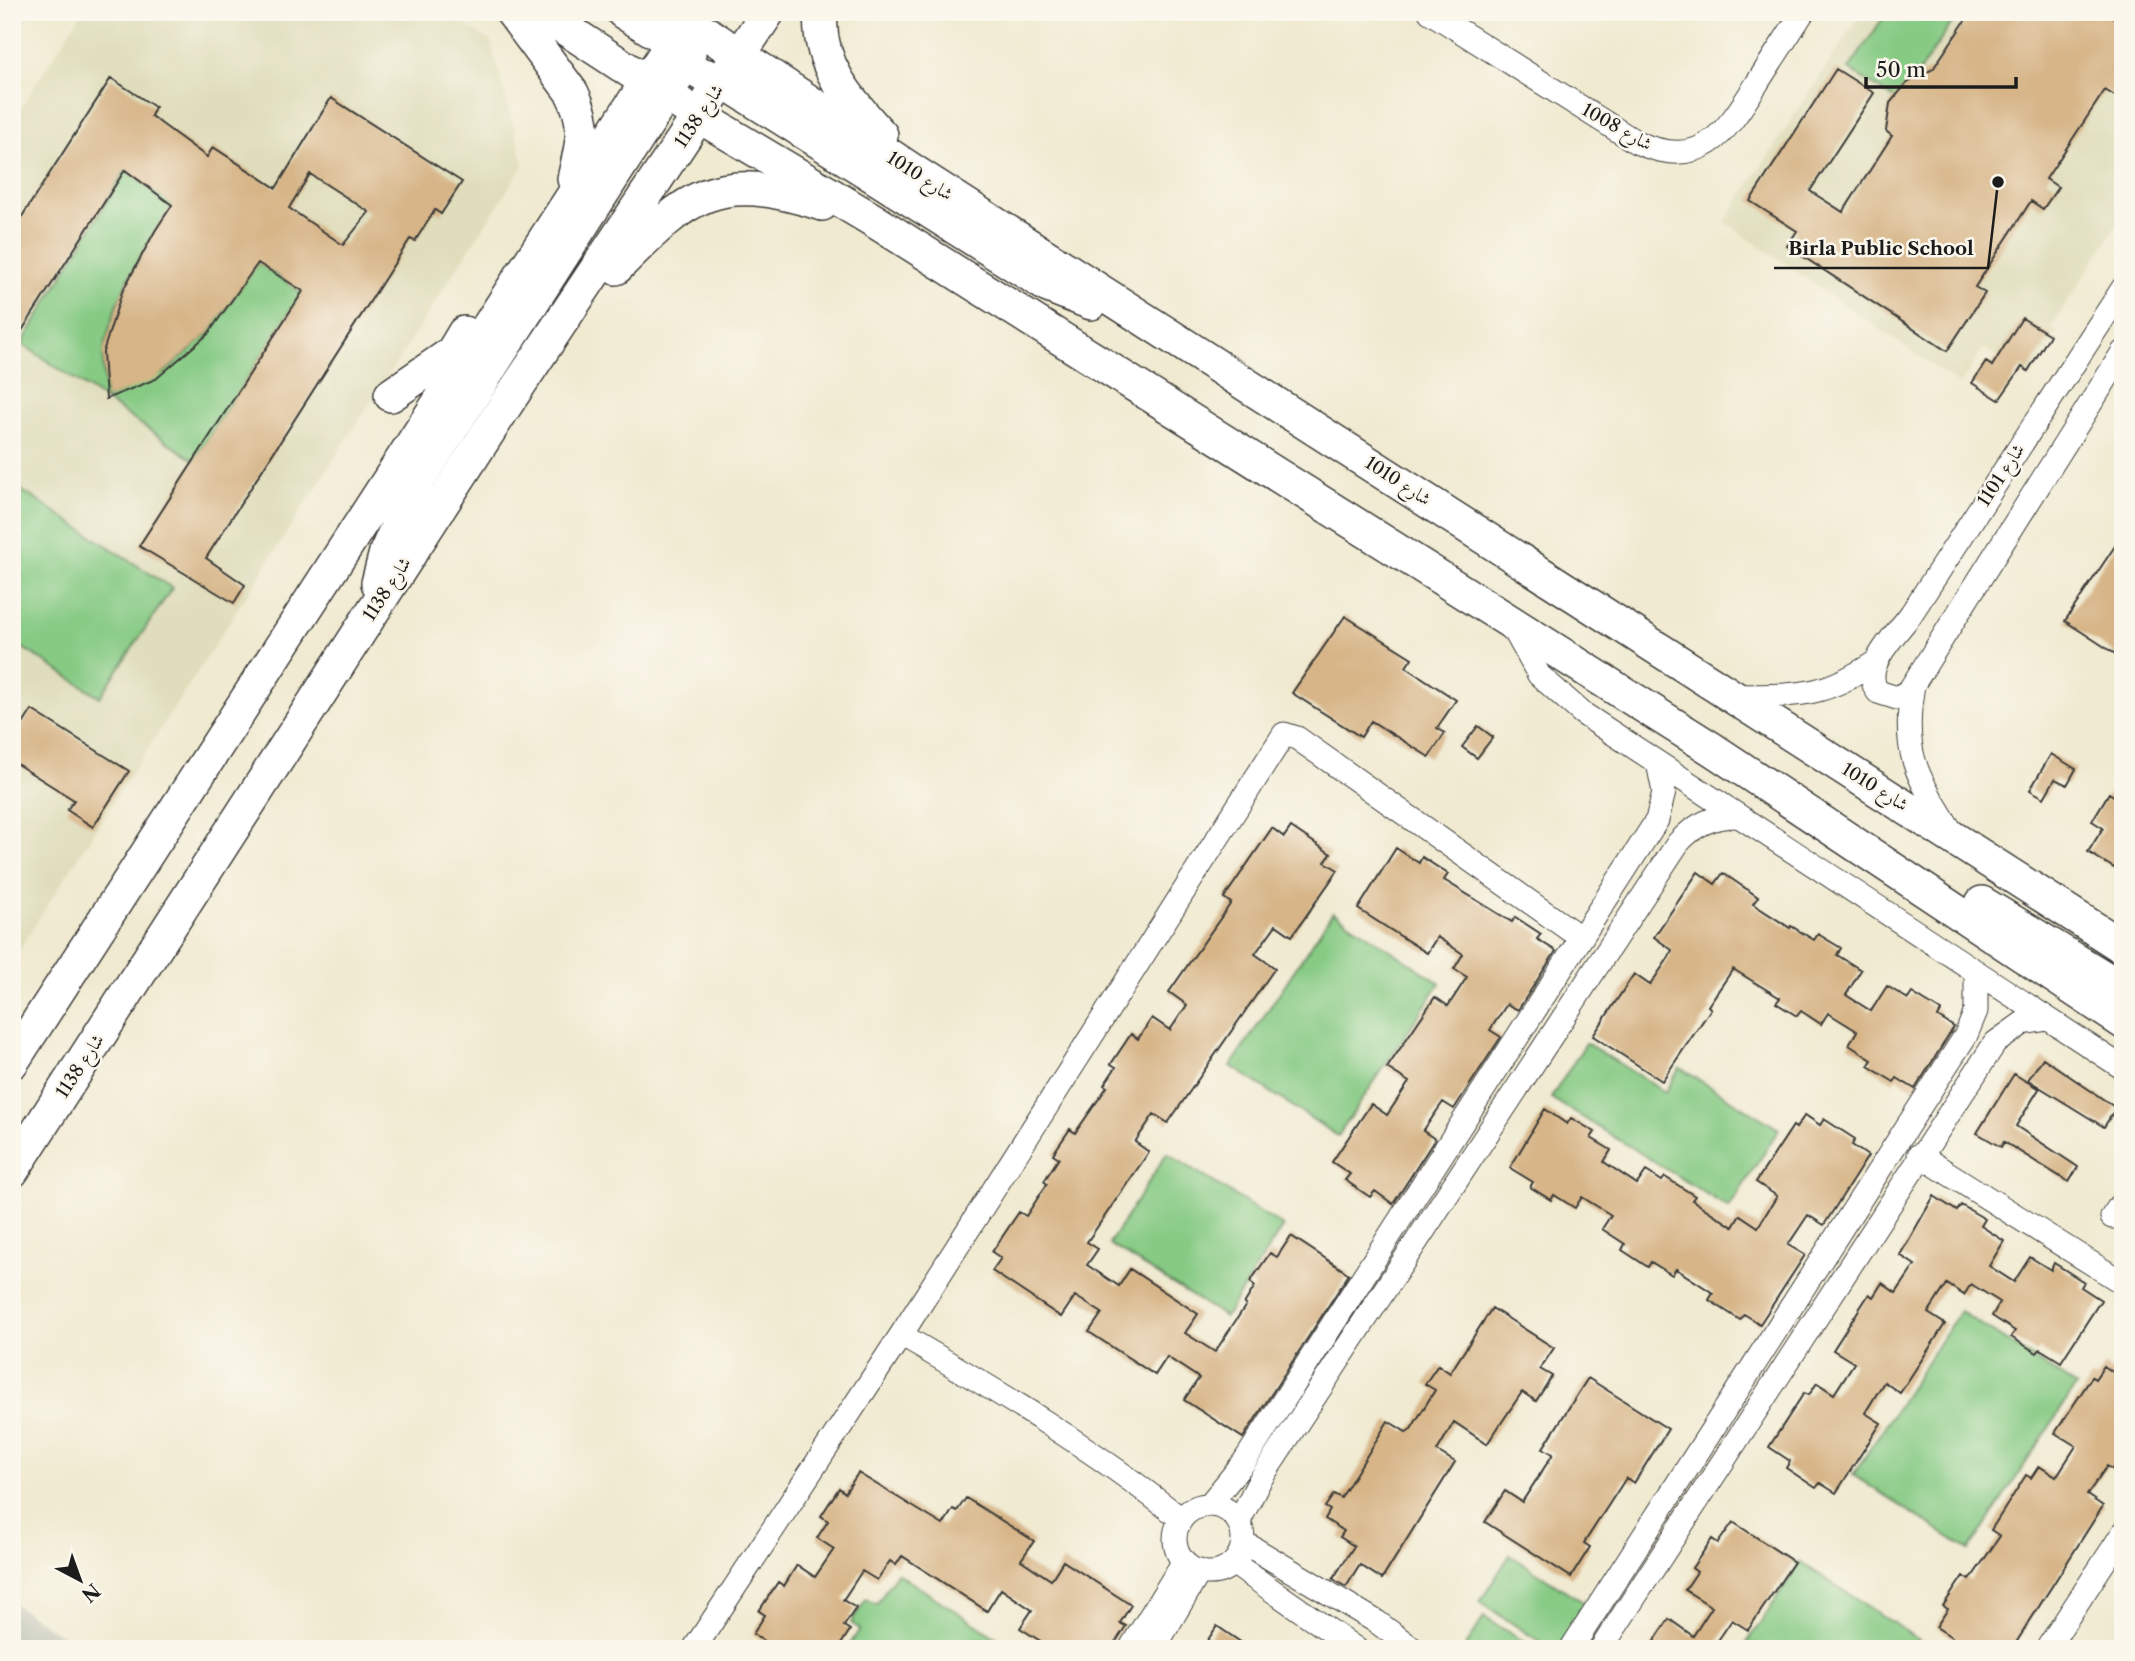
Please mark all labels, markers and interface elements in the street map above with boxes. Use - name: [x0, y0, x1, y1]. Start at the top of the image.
- scale bar: [1866, 46, 2016, 90]
- text: 50 m: [1876, 57, 1926, 82]
- street label: شارع 1138: [670, 80, 732, 154]
- street label: شارع 1008: [1576, 99, 1656, 159]
- street label: شارع 1010: [881, 147, 957, 209]
- callout: Birla Public School: [1774, 228, 1988, 268]
- text: Birla Public School: [1788, 237, 1974, 260]
- street label: شارع 1101: [1973, 440, 2033, 513]
- street label: شارع 1010: [1359, 452, 1435, 514]
- street label: شارع 1138: [358, 553, 419, 627]
- street label: شارع 1010: [1836, 758, 1912, 819]
- street label: شارع 1138: [51, 1030, 112, 1104]
- north arrow: [46, 1546, 116, 1616]
- text: N: [77, 1578, 105, 1607]

